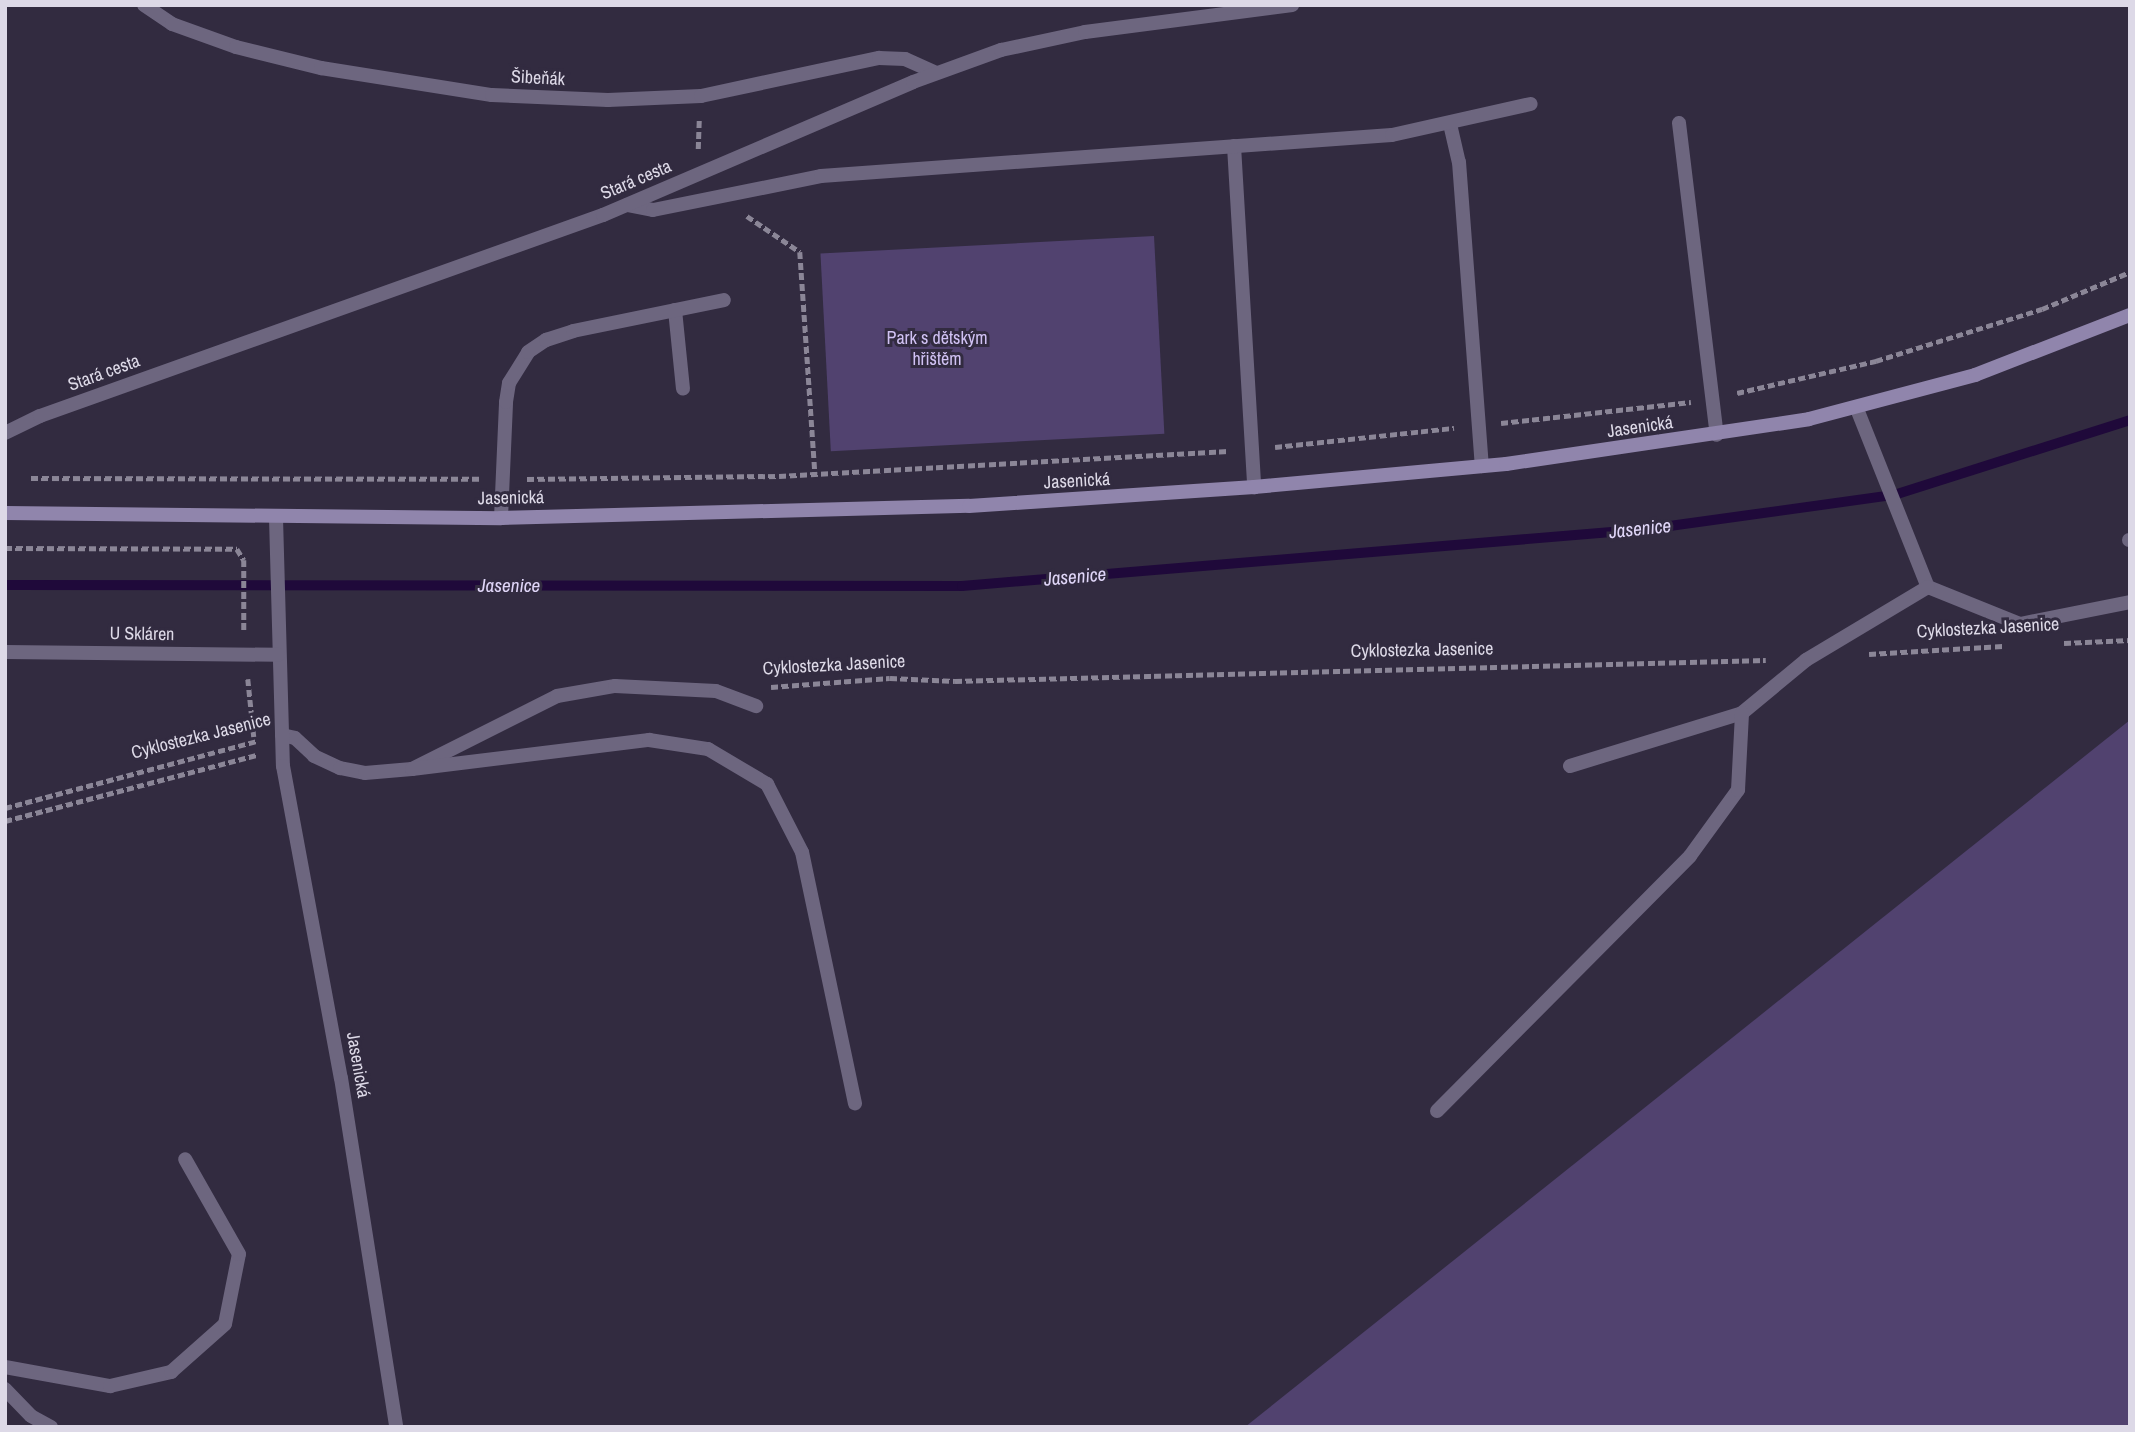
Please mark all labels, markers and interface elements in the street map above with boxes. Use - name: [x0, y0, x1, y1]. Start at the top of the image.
- street label: Šibeňák: [510, 66, 566, 90]
- street label: Stará cesta: [597, 155, 675, 205]
- park label: Park s dětským hřištěm: [887, 328, 987, 370]
- street label: Stará cesta: [65, 350, 143, 396]
- street label: Jasenická: [1606, 412, 1674, 442]
- street label: Jasenická: [1043, 468, 1111, 494]
- street label: Jasenická: [478, 487, 544, 509]
- water label: Jasenice: [1608, 514, 1672, 544]
- water label: Jasenice: [1043, 563, 1107, 591]
- water label: Jasenice: [478, 575, 540, 597]
- street label: Cyklostezka Jasenice: [1916, 613, 2060, 643]
- street label: U Skláren: [109, 623, 175, 645]
- street label: Cyklostezka Jasenice: [1350, 638, 1494, 662]
- street label: Cyklostezka Jasenice: [762, 650, 906, 680]
- street label: Cyklostezka Jasenice: [129, 708, 273, 764]
- street label: Jasenická: [342, 1030, 374, 1100]

